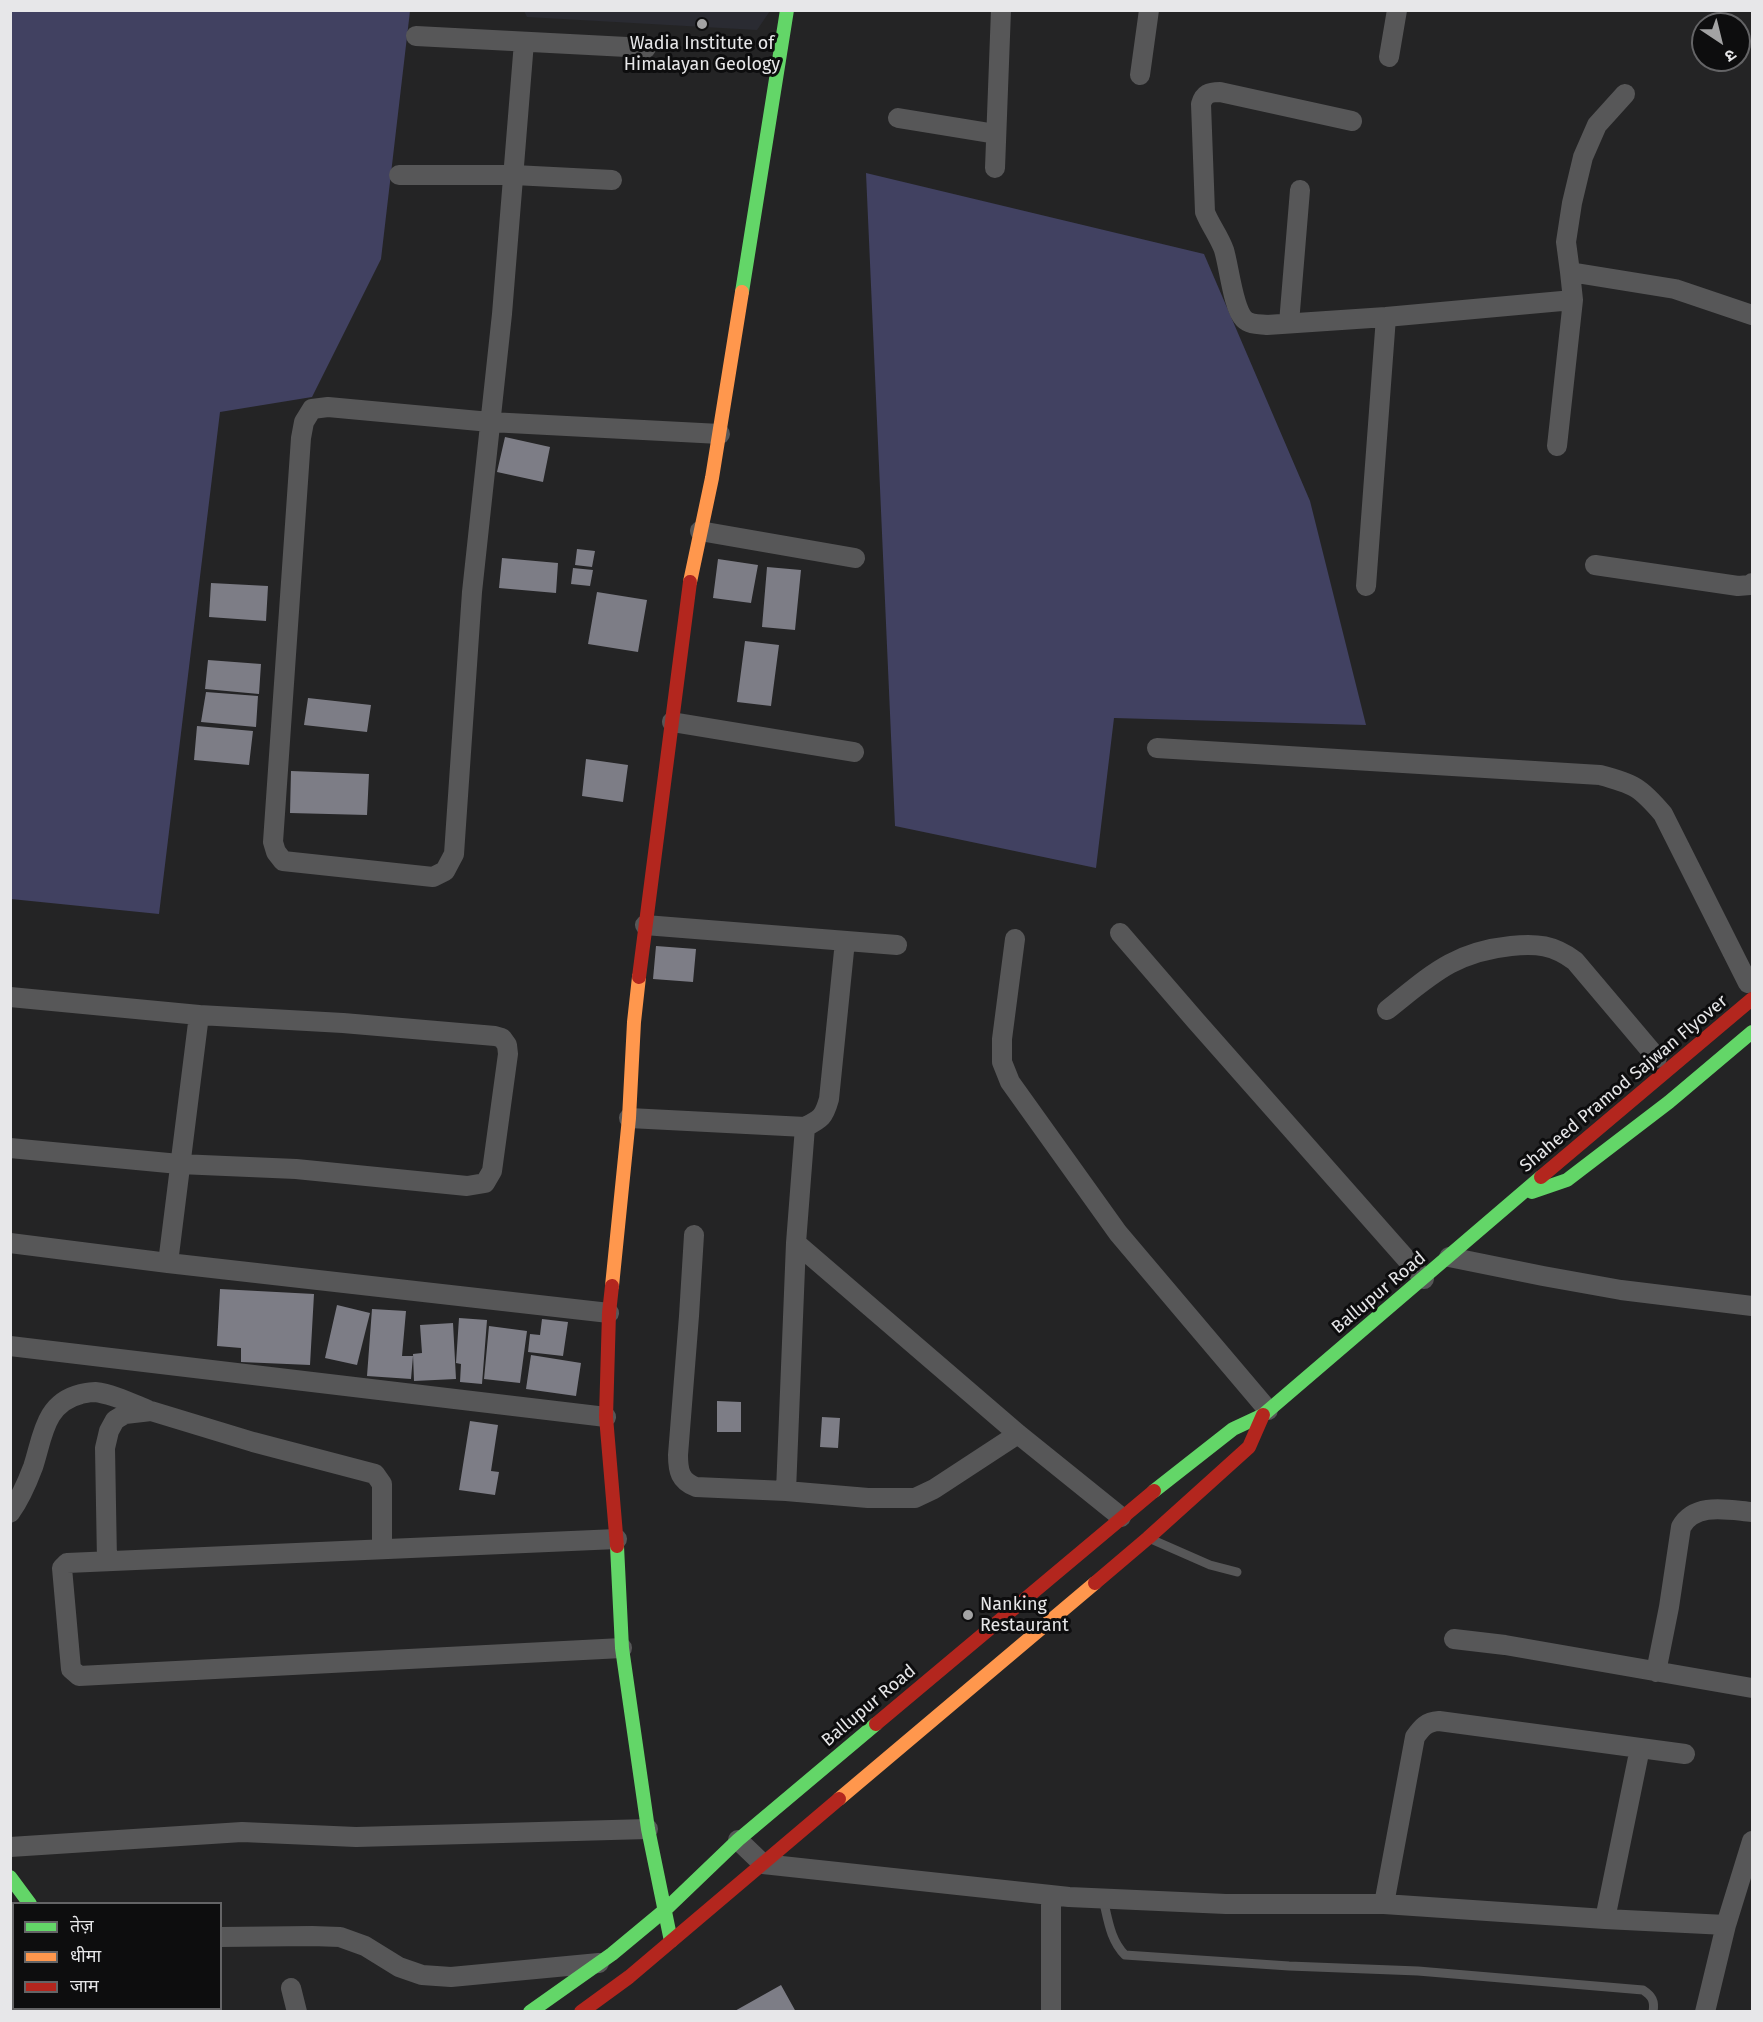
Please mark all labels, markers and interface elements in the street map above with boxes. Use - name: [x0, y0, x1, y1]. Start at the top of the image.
- north arrow: [1691, 12, 1751, 72]
- marker: Wadia Institute of Himalayan Geology: [695, 17, 709, 31]
- place label: Wadia Institute of Himalayan Geology: [624, 33, 780, 76]
- text: उ: [1721, 45, 1740, 66]
- street label: Shaheed Pramod Sajwan Flyover: [1516, 991, 1732, 1177]
- street label: Ballupur Road: [1328, 1247, 1430, 1339]
- place label: Nanking Restaurant: [980, 1594, 1069, 1636]
- marker: Nanking Restaurant: [961, 1608, 975, 1622]
- street label: Ballupur Road: [818, 1660, 920, 1752]
- legend: [12, 1902, 222, 2010]
- text: तेज़: [70, 1915, 94, 1937]
- text: धीमा: [70, 1945, 101, 1967]
- text: जाम: [70, 1975, 99, 1997]

